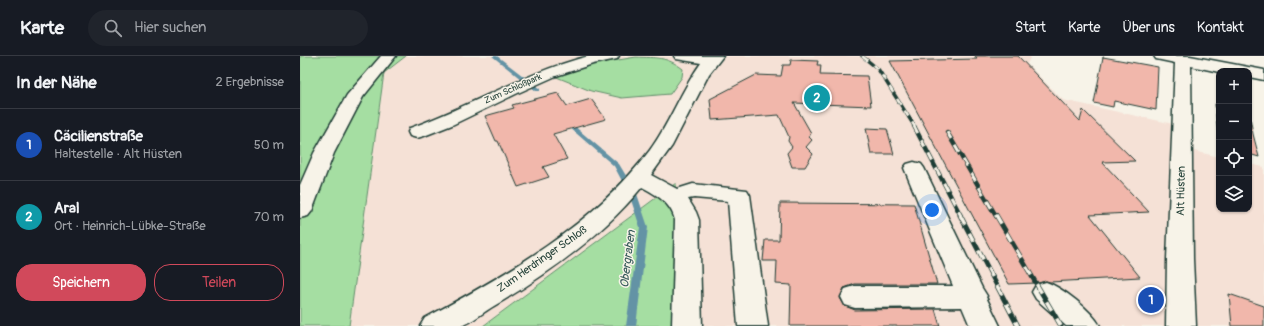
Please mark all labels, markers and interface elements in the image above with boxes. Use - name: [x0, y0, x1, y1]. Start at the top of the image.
- search box: [88, 10, 368, 46]
- text: Karte: [20, 16, 64, 40]
- icon: search: [102, 17, 124, 39]
- text: Hier suchen: [134, 18, 206, 37]
- text: Start: [1015, 19, 1046, 36]
- text: Karte: [1068, 19, 1100, 36]
- text: Über uns: [1122, 19, 1175, 36]
- text: Kontakt: [1197, 19, 1244, 36]
- map controls: [1216, 68, 1252, 212]
- button: +: [1216, 68, 1252, 104]
- street label: Zum Schloßpark: [483, 71, 544, 107]
- text: In der Nähe: [16, 72, 97, 93]
- text: 2 Ergebnisse: [215, 74, 284, 90]
- pin: 2: [804, 83, 830, 113]
- button: −: [1216, 104, 1252, 140]
- text: Cäcilienstraße: [54, 127, 143, 146]
- text: 1: [26, 137, 32, 153]
- text: 50 m: [254, 137, 284, 153]
- button: locate: [1216, 140, 1252, 176]
- text: Haltestelle · Alt Hüsten: [54, 146, 182, 162]
- street label: Alt Hüsten: [1174, 166, 1188, 216]
- button: layers: [1216, 176, 1252, 212]
- text: Aral: [54, 199, 80, 218]
- your location: [922, 200, 942, 220]
- text: 2: [25, 209, 33, 225]
- text: 70 m: [254, 209, 284, 225]
- text: Ort · Heinrich-Lübke-Straße: [54, 218, 206, 234]
- street label: Zum Herdringer Schloß: [495, 223, 589, 295]
- water label: Obergraben: [617, 228, 639, 289]
- button: Speichern: [16, 264, 146, 301]
- button: Teilen: [154, 264, 284, 301]
- pin: 1: [1138, 285, 1164, 315]

